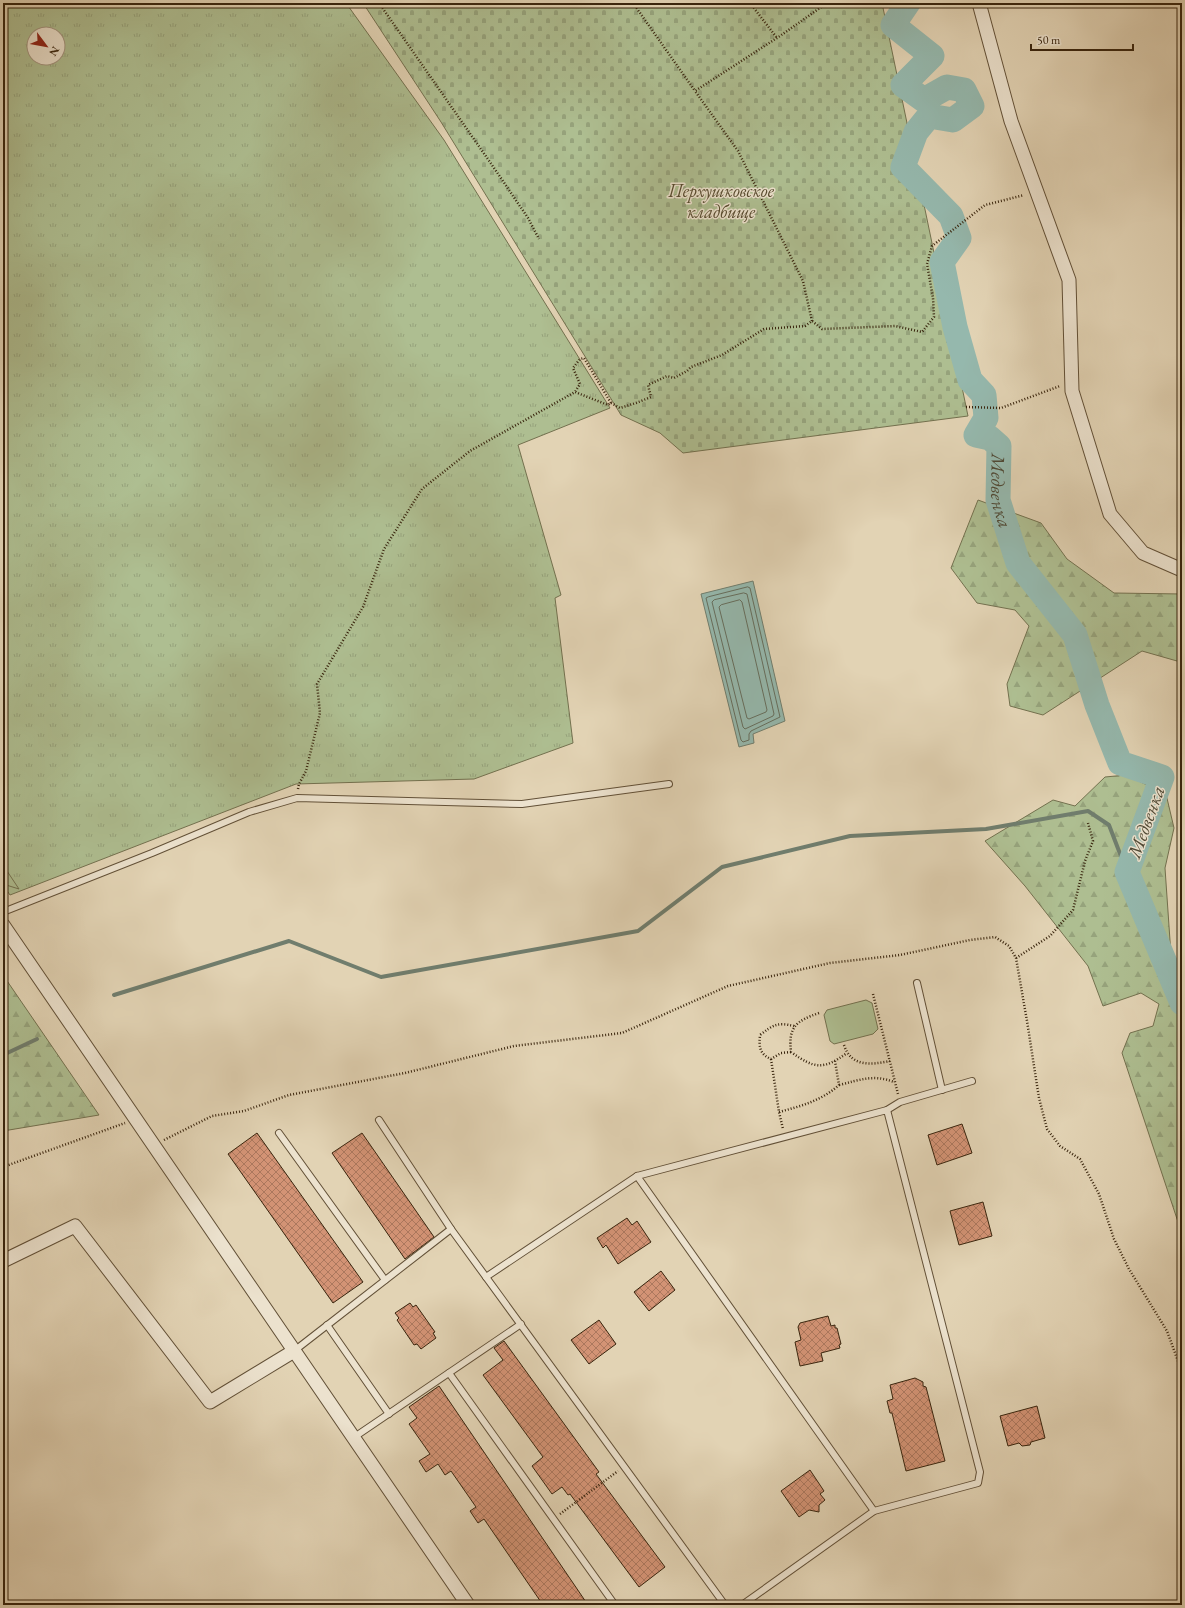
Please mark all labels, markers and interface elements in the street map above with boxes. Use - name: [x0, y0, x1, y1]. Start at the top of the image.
- north arrow: [26, 26, 66, 66]
- scale bar: [1031, 26, 1133, 52]
- text: 50 m: [1037, 32, 1061, 48]
- text: N: [46, 44, 63, 59]
- park label: Перхушковское кладбище: [667, 179, 775, 223]
- water label: Медвенка: [985, 452, 1018, 531]
- water label: Медвенка: [1121, 783, 1171, 862]

